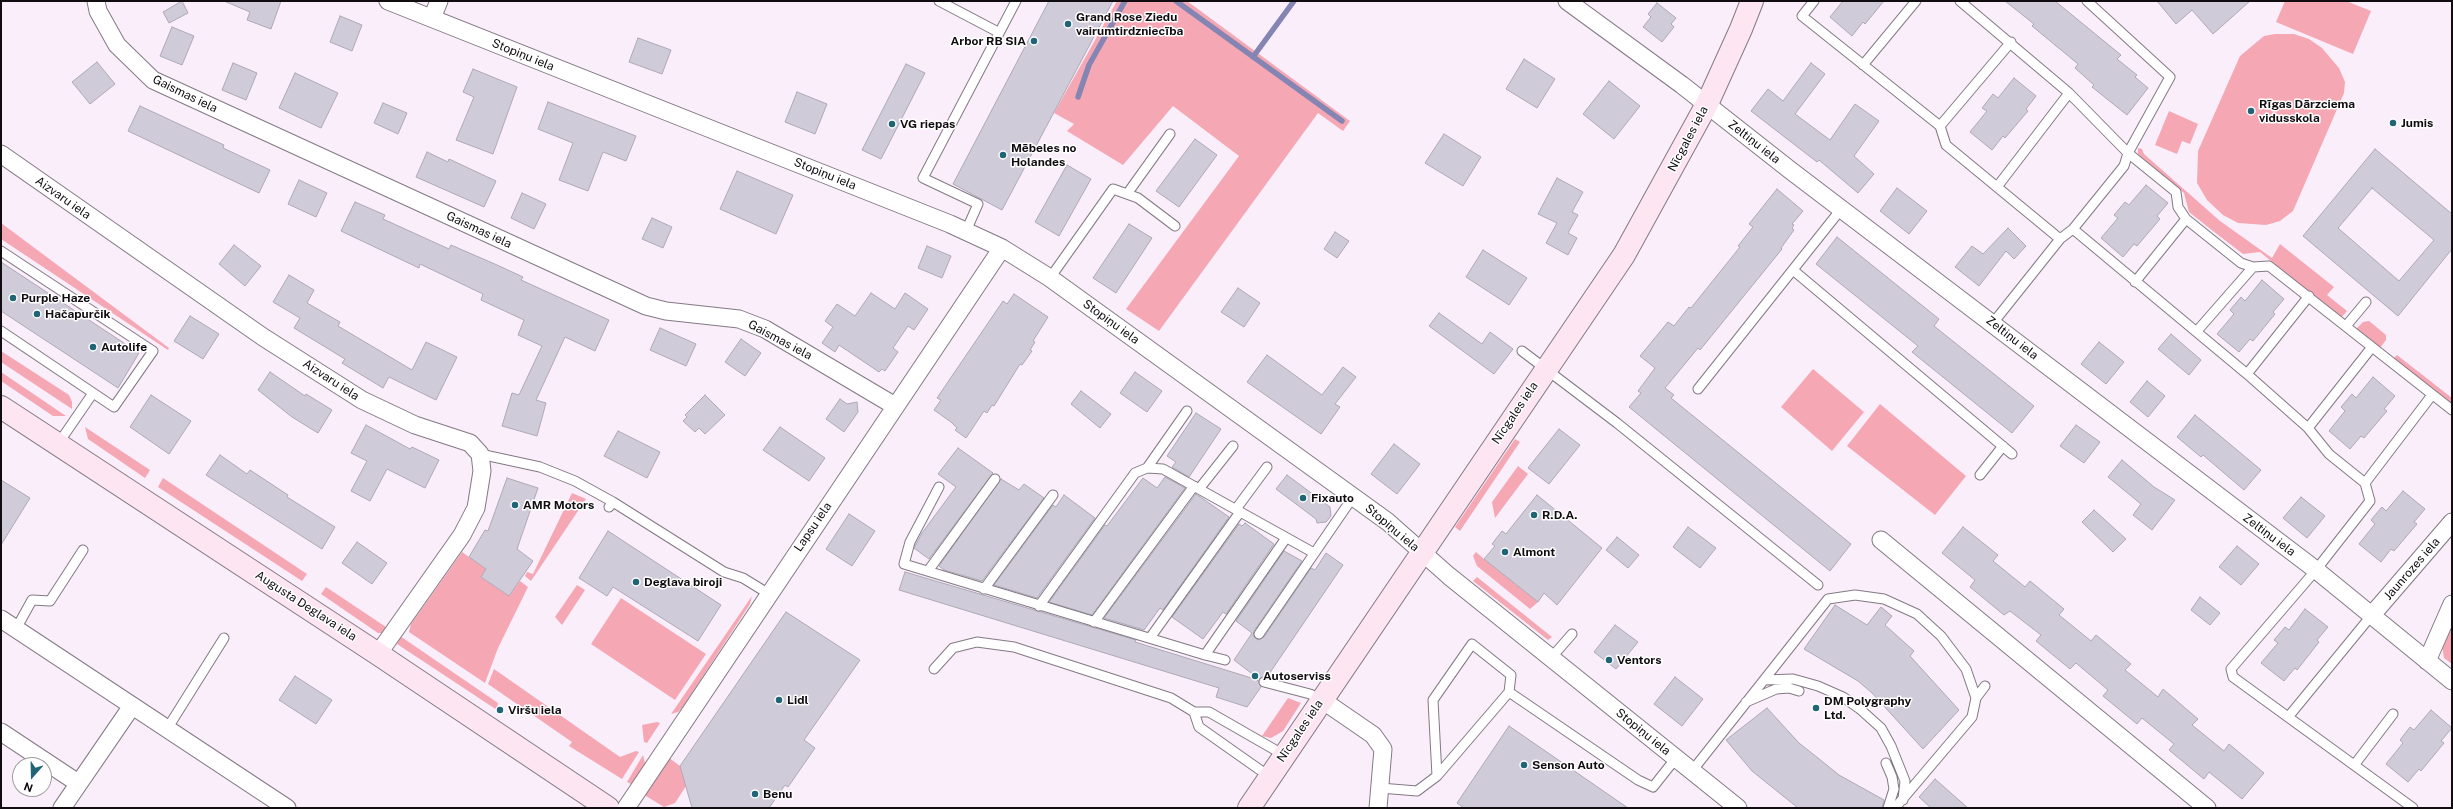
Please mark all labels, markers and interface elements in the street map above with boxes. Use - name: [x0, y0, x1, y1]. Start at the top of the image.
- place label: Grand Rose Ziedu vairumtirdzniecība: [1076, 10, 1183, 38]
- marker: Grand Rose Ziedu vairumtirdzniecība: [1063, 19, 1073, 29]
- place label: Arbor RB SIA: [951, 34, 1026, 48]
- street label: Stopiņu iela: [490, 36, 556, 74]
- marker: Arbor RB SIA: [1029, 36, 1039, 46]
- street label: Gaismas iela: [150, 72, 220, 116]
- place label: Rīgas Dārzciema vidusskola: [2259, 97, 2355, 125]
- street label: Nīcgales iela: [1665, 104, 1711, 174]
- marker: Rīgas Dārzciema vidusskola: [2246, 106, 2256, 116]
- place label: Jumis: [2401, 116, 2433, 130]
- place label: VG riepas: [900, 117, 955, 131]
- street label: Zeltiņu iela: [1725, 117, 1783, 167]
- marker: Jumis: [2388, 118, 2398, 128]
- marker: VG riepas: [887, 119, 897, 129]
- place label: Mēbeles no Holandes: [1011, 141, 1077, 169]
- marker: Mēbeles no Holandes: [998, 150, 1008, 160]
- street label: Stopiņu iela: [792, 155, 858, 193]
- street label: Aizvaru iela: [33, 174, 93, 222]
- street label: Gaismas iela: [444, 209, 514, 251]
- place label: Purple Haze: [21, 291, 90, 305]
- marker: Purple Haze: [8, 293, 18, 303]
- street label: Stopiņu iela: [1080, 297, 1142, 347]
- place label: Hačapurčik: [45, 307, 110, 321]
- marker: Hačapurčik: [32, 309, 42, 319]
- street label: Zeltiņu iela: [1983, 313, 2041, 363]
- street label: Gaismas iela: [746, 317, 814, 363]
- place label: Autolife: [101, 340, 147, 354]
- marker: Autolife: [88, 342, 98, 352]
- street label: Aizvaru iela: [300, 356, 362, 404]
- street label: Nīcgales iela: [1489, 379, 1541, 447]
- place label: Fixauto: [1311, 491, 1354, 505]
- marker: Fixauto: [1298, 493, 1308, 503]
- place label: AMR Motors: [523, 498, 594, 512]
- marker: AMR Motors: [510, 500, 520, 510]
- street label: Lapsu iela: [791, 500, 835, 554]
- street label: Stopiņu iela: [1362, 501, 1422, 555]
- place label: R.D.A.: [1542, 508, 1578, 522]
- marker: R.D.A.: [1529, 510, 1539, 520]
- street label: Zeltiņu iela: [2240, 511, 2298, 559]
- street label: Jaunrozes iela: [2381, 535, 2443, 603]
- place label: Almont: [1513, 545, 1555, 559]
- marker: Almont: [1500, 547, 1510, 557]
- street label: Augusta Deglava iela: [253, 568, 359, 644]
- place label: Deglava biroji: [644, 575, 722, 589]
- marker: Deglava biroji: [631, 577, 641, 587]
- place label: Ventors: [1617, 653, 1662, 667]
- marker: Ventors: [1604, 655, 1614, 665]
- place label: Autoserviss: [1263, 669, 1331, 683]
- marker: Autoserviss: [1250, 671, 1260, 681]
- place label: Lidl: [787, 693, 808, 707]
- place label: DM Polygraphy Ltd.: [1824, 694, 1911, 722]
- marker: Lidl: [774, 695, 784, 705]
- street label: Nīcgales iela: [1274, 697, 1326, 765]
- place label: Viršu iela: [508, 703, 562, 717]
- marker: DM Polygraphy Ltd.: [1811, 703, 1821, 713]
- marker: Viršu iela: [495, 705, 505, 715]
- street label: Stopiņu iela: [1613, 706, 1673, 758]
- north arrow: [12, 757, 52, 797]
- place label: Senson Auto: [1532, 758, 1605, 772]
- marker: Senson Auto: [1519, 760, 1529, 770]
- text: N: [22, 780, 34, 794]
- place label: Benu: [763, 787, 792, 801]
- marker: Benu: [750, 789, 760, 799]

